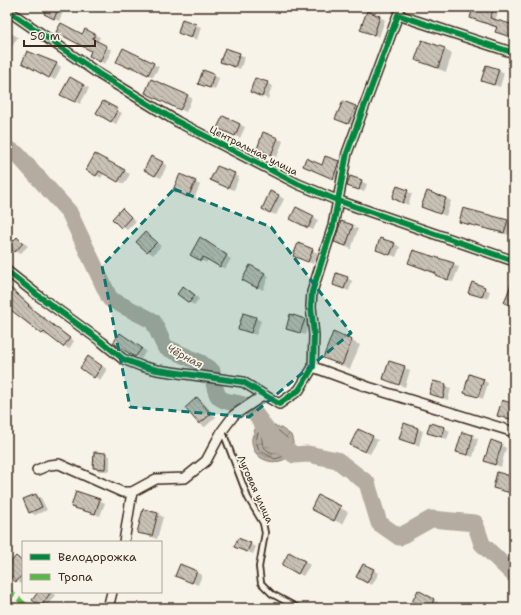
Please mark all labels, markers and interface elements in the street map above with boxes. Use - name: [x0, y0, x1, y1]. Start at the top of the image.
- scale bar: [24, 22, 95, 48]
- text: 50 m: [30, 28, 60, 44]
- street label: Центральная улица: [207, 123, 301, 179]
- water label: Чёрная: [164, 341, 205, 372]
- street label: Луговая улица: [235, 453, 277, 526]
- legend: [22, 541, 162, 593]
- text: Велодорожка: [58, 549, 137, 565]
- text: Тропа: [58, 569, 93, 585]

